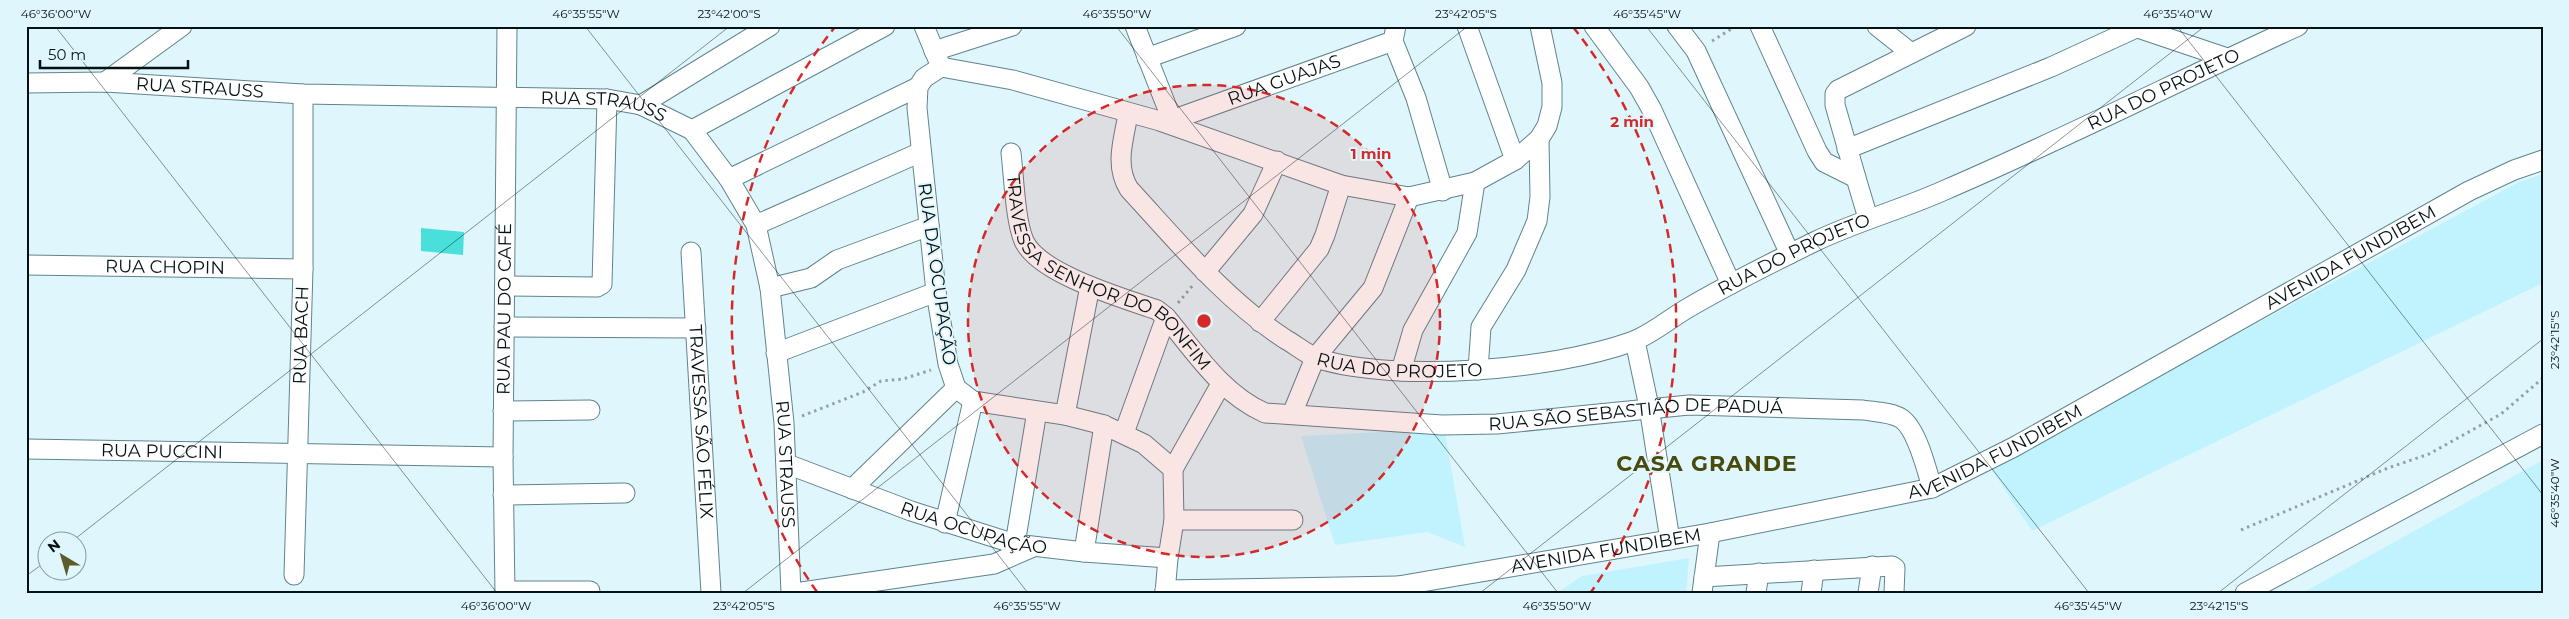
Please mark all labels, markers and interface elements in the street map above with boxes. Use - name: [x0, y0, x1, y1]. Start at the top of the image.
- text: 46°36'00"W: [21, 6, 91, 21]
- text: 46°35'55"W: [552, 6, 620, 21]
- text: 23°42'00"S: [697, 6, 761, 21]
- text: 46°35'50"W: [1083, 6, 1151, 21]
- text: 23°42'05"S: [1435, 6, 1497, 21]
- text: 46°35'45"W: [1613, 6, 1681, 21]
- text: 46°35'40"W: [2143, 6, 2213, 21]
- scale bar: [40, 38, 188, 70]
- street label: RUA DO PROJETO: [2084, 44, 2243, 135]
- text: 50 m: [48, 45, 86, 64]
- street label: RUA GUAJAS: [1225, 50, 1344, 110]
- street label: RUA STRAUSS: [135, 73, 264, 103]
- street label: RUA STRAUSS: [540, 87, 670, 127]
- text: 2 min: [1610, 112, 1654, 131]
- text: 1 min: [1351, 144, 1391, 163]
- street label: TRAVESSA SENHOR DO BONFIM: [1002, 173, 1216, 375]
- street label: RUA DA OCUPAÇÃO: [913, 181, 961, 367]
- street label: AVENIDA FUNDIBEM: [2261, 201, 2440, 314]
- street label: RUA DO PROJETO: [1714, 209, 1873, 300]
- street label: RUA PAU DO CAFÉ: [493, 223, 516, 395]
- street label: RUA CHOPIN: [105, 255, 225, 279]
- street label: RUA BACH: [289, 286, 313, 385]
- text: 23°42'15"S: [2547, 311, 2562, 369]
- centre of rings: [1195, 312, 1213, 330]
- street label: TRAVESSA SÃO FÉLIX: [684, 324, 718, 520]
- street label: RUA DO PROJETO: [1314, 348, 1483, 383]
- street label: RUA SÃO SEBASTIÃO DE PADUÁ: [1488, 394, 1783, 435]
- street label: RUA STRAUSS: [771, 399, 799, 529]
- street label: AVENIDA FUNDIBEM: [1906, 400, 2086, 504]
- street label: RUA PUCCINI: [101, 439, 223, 463]
- district label: CASA GRANDE: [1616, 450, 1798, 477]
- text: 46°35'40"W: [2547, 458, 2562, 528]
- street label: RUA OCUPAÇÃO: [897, 497, 1048, 559]
- street label: AVENIDA FUNDIBEM: [1509, 524, 1703, 578]
- north arrow: [38, 532, 88, 582]
- text: N: [44, 535, 64, 556]
- text: 46°36'00"W: [461, 598, 531, 613]
- text: 23°42'05"S: [713, 598, 775, 613]
- text: 46°35'55"W: [993, 598, 1061, 613]
- text: 46°35'50"W: [1523, 598, 1591, 613]
- text: 46°35'45"W: [2054, 598, 2122, 613]
- text: 23°42'15"S: [2190, 598, 2248, 613]

